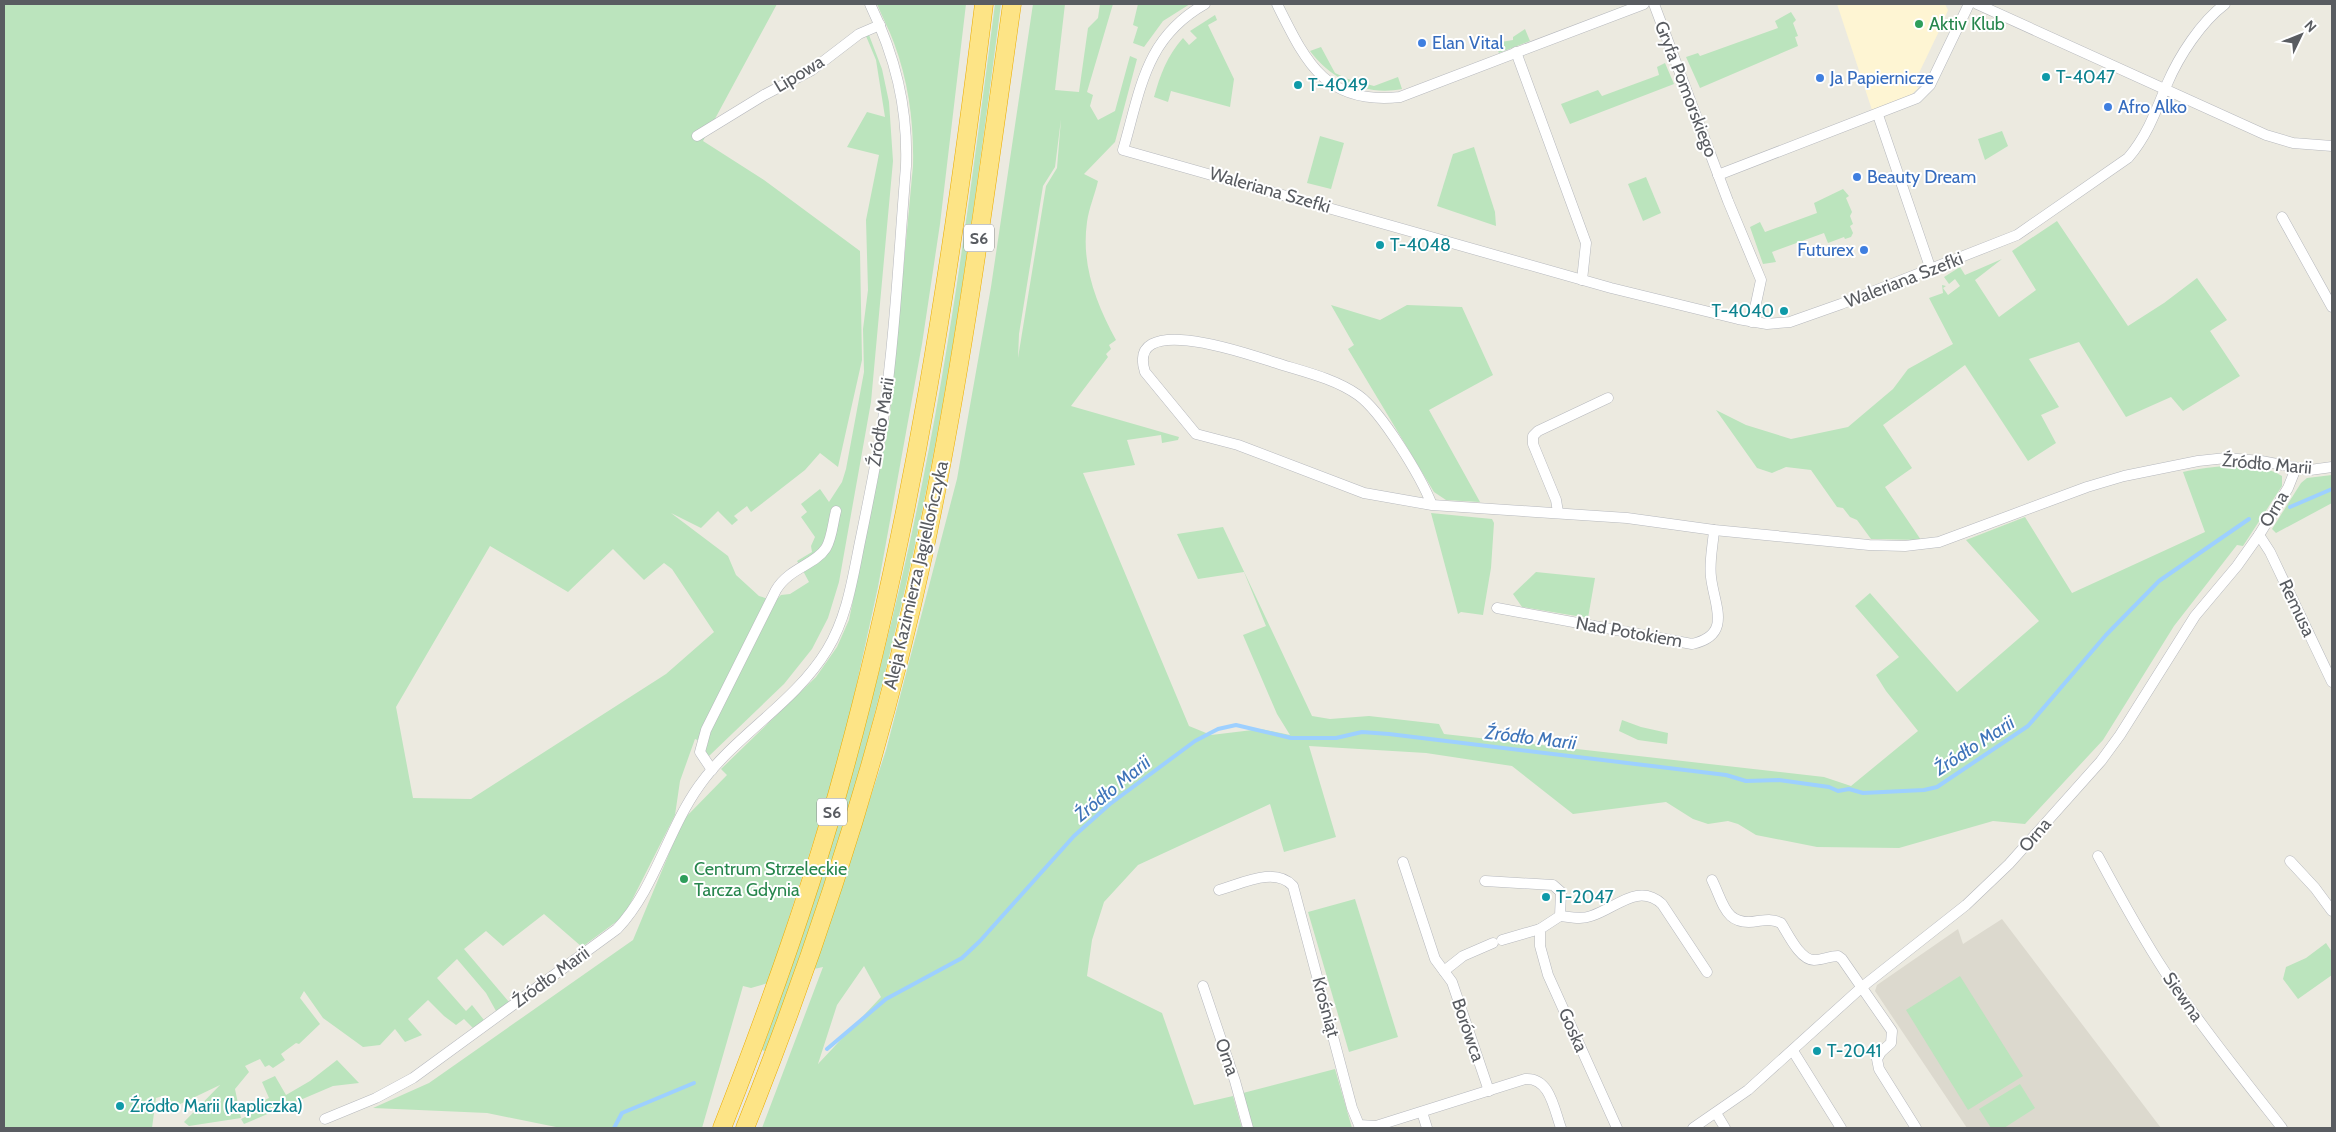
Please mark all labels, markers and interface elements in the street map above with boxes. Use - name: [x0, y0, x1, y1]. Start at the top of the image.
- north arrow: [2276, 10, 2326, 60]
- place label: Aktiv Klub: [1929, 13, 2005, 35]
- text: N: [2301, 16, 2320, 36]
- street label: Gryfa Pomorskiego: [1650, 18, 1722, 160]
- marker: Aktiv Klub: [1913, 18, 1925, 30]
- place label: Elan Vital: [1432, 32, 1504, 54]
- marker: Elan Vital: [1416, 37, 1428, 49]
- street label: Lipowa: [770, 50, 828, 97]
- place label: T-4047: [2056, 66, 2115, 88]
- place label: Ja Papiernicze: [1829, 67, 1934, 89]
- marker: T-4047: [2040, 71, 2052, 83]
- marker: Ja Papiernicze: [1814, 72, 1826, 84]
- place label: T-4049: [1308, 74, 1368, 96]
- marker: T-4049: [1292, 79, 1304, 91]
- place label: Afro Alko: [2118, 96, 2187, 118]
- marker: Afro Alko: [2102, 101, 2114, 113]
- street label: Waleriana Szefki: [1207, 162, 1333, 218]
- place label: Beauty Dream: [1867, 166, 1976, 188]
- marker: Beauty Dream: [1851, 171, 1863, 183]
- road number: S6: [964, 224, 994, 252]
- place label: T-4048: [1390, 234, 1451, 256]
- marker: T-4048: [1374, 239, 1386, 251]
- place label: Futurex: [1797, 239, 1854, 261]
- marker: Futurex: [1858, 244, 1870, 256]
- street label: Waleriana Szefki: [1842, 247, 1966, 313]
- place label: T-4040: [1712, 300, 1774, 322]
- marker: T-4040: [1778, 305, 1790, 317]
- street label: Źródło Marii: [863, 376, 899, 468]
- street label: Źródło Marii: [2221, 449, 2313, 479]
- street label: Aleja Kazimierza Jagiellończyka: [879, 458, 953, 691]
- street label: Orna: [2255, 487, 2293, 531]
- street label: Remusa: [2274, 576, 2320, 641]
- street label: Nad Potokiem: [1574, 612, 1684, 652]
- water label: Źródło Marii: [1928, 710, 2020, 780]
- water label: Źródło Marii: [1483, 719, 1579, 755]
- water label: Źródło Marii: [1068, 749, 1156, 827]
- road number: S6: [817, 799, 847, 826]
- street label: Orna: [2014, 813, 2056, 857]
- place label: Centrum Strzeleckie Tarcza Gdynia: [694, 858, 847, 901]
- marker: Centrum Strzeleckie Tarcza Gdynia: [678, 873, 690, 885]
- place label: T-2047: [1556, 886, 1614, 908]
- marker: T-2047: [1540, 891, 1552, 903]
- street label: Źródło Marii: [508, 942, 594, 1012]
- street label: Siewna: [2158, 968, 2208, 1026]
- street label: Krośniąt: [1307, 974, 1345, 1040]
- street label: Borówca: [1447, 995, 1489, 1065]
- street label: Goska: [1554, 1005, 1593, 1056]
- street label: Orna: [1210, 1035, 1244, 1079]
- place label: T-2041: [1827, 1040, 1881, 1062]
- marker: T-2041: [1811, 1045, 1823, 1057]
- place label: Źródło Marii (kapliczka): [130, 1095, 303, 1117]
- marker: Źródło Marii (kapliczka): [114, 1100, 126, 1112]

